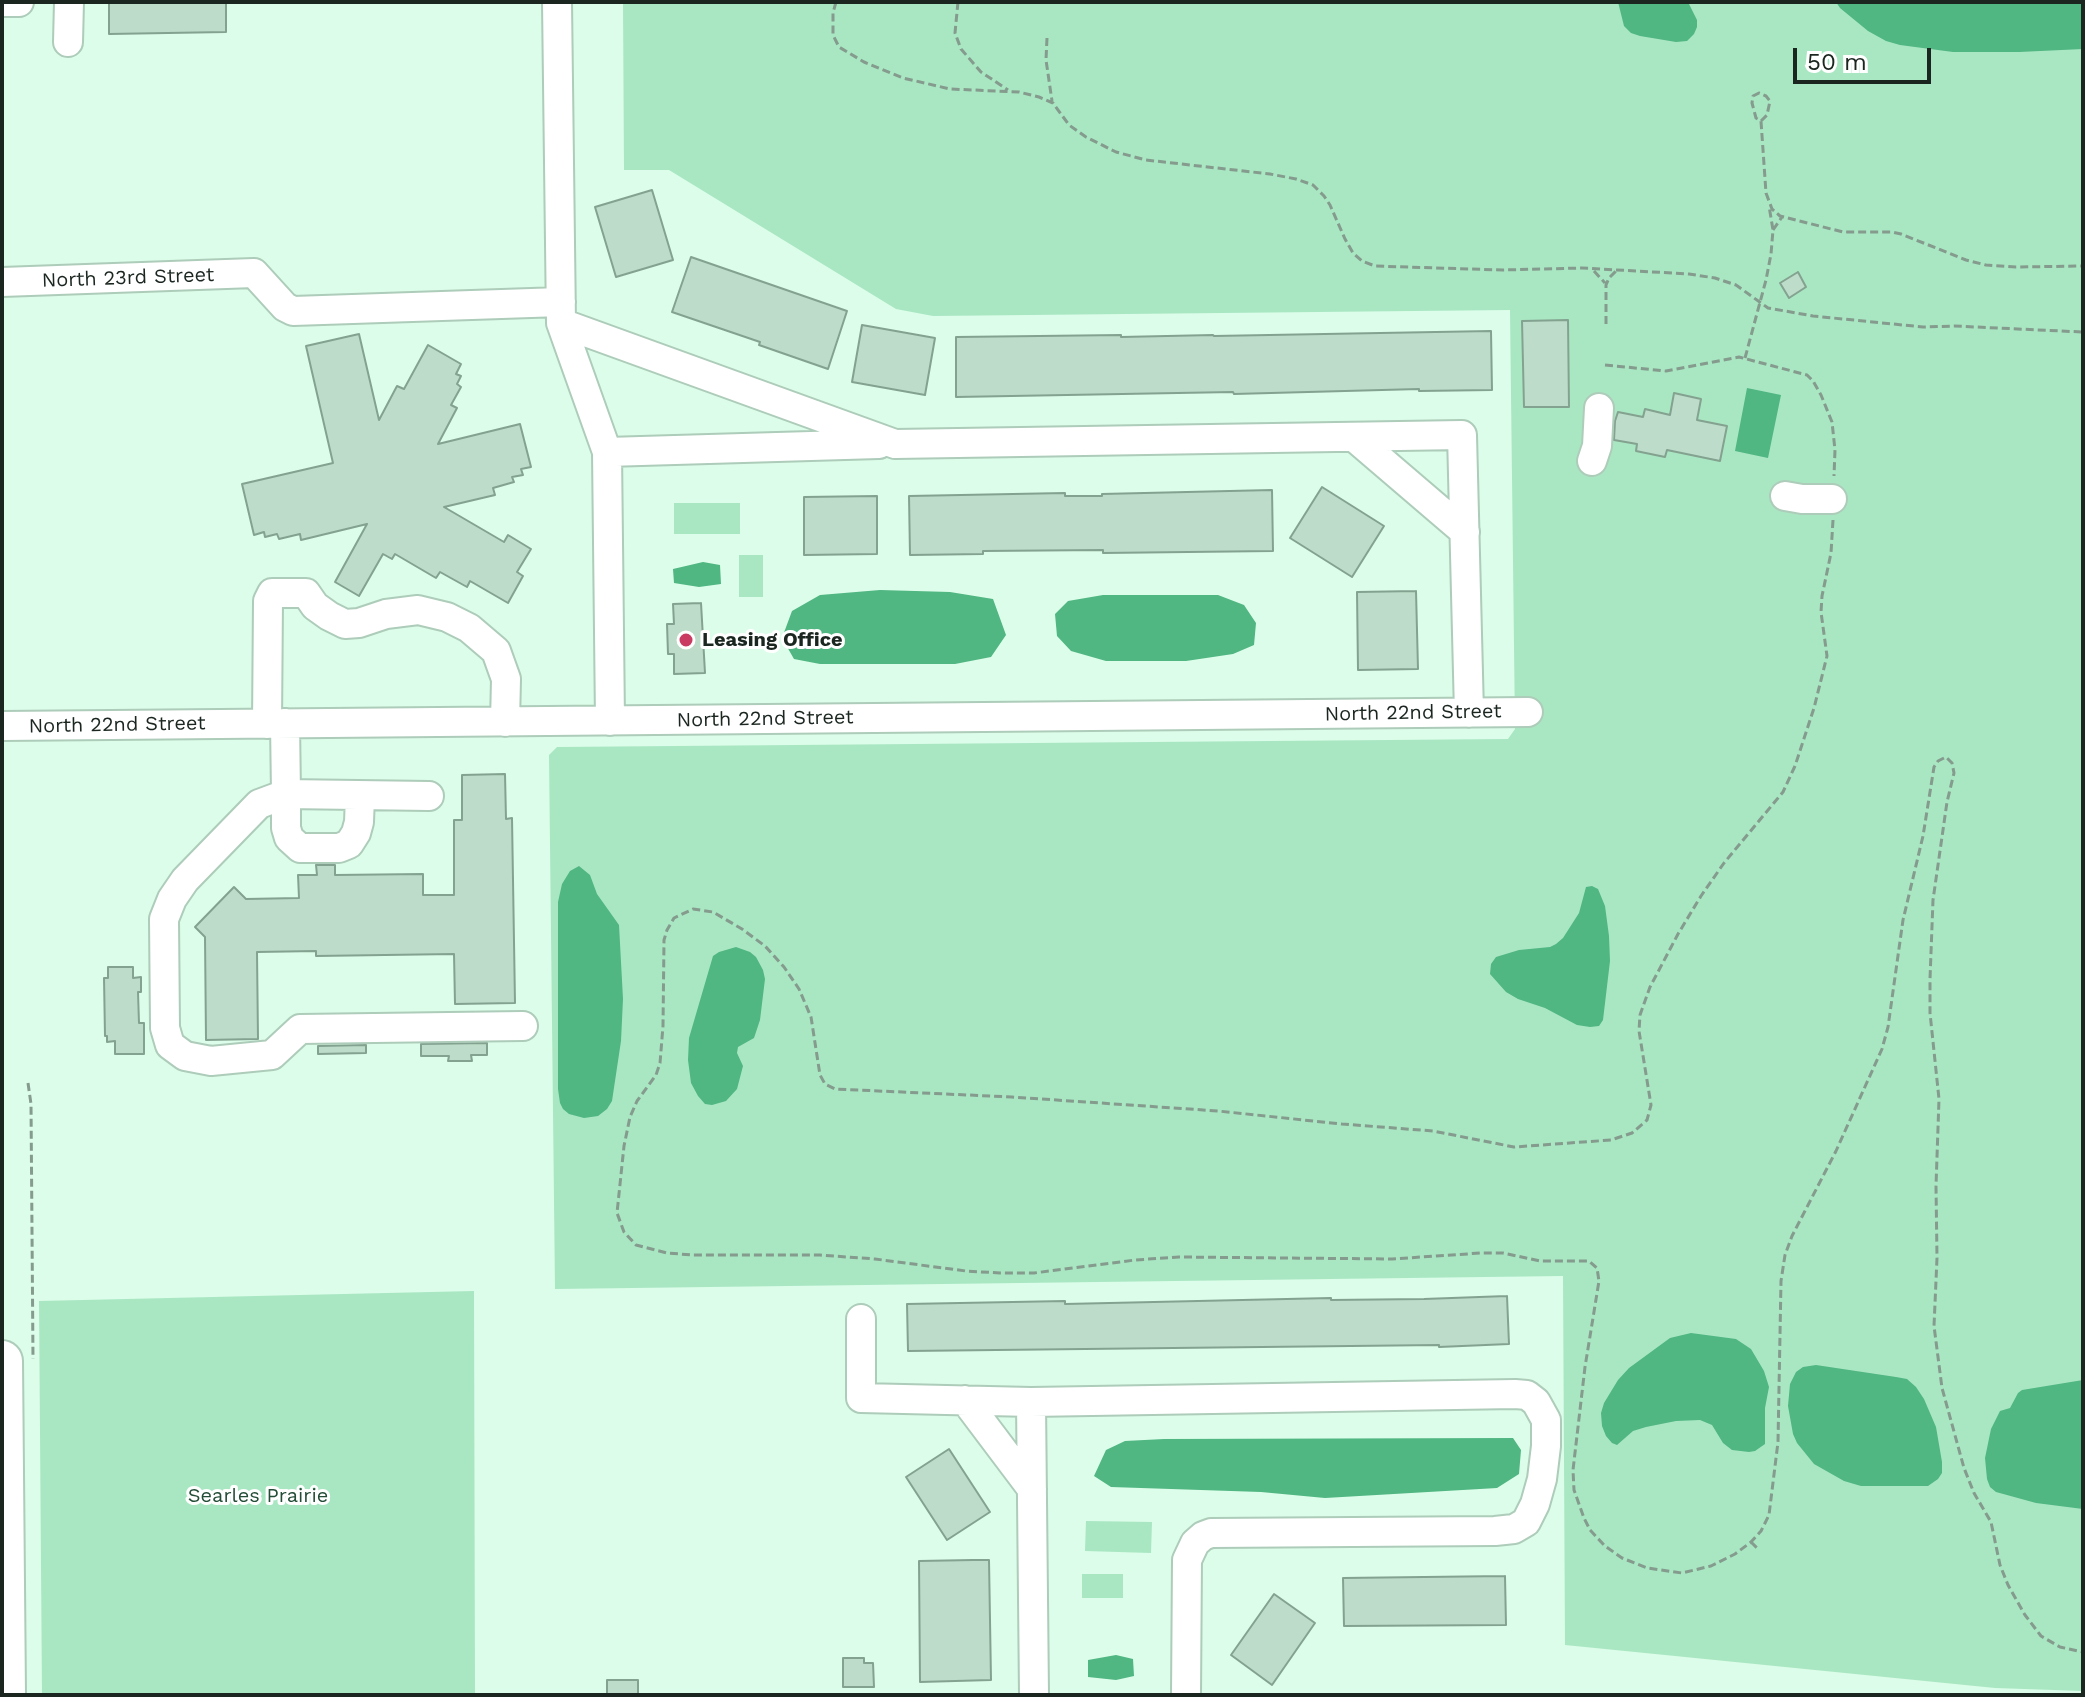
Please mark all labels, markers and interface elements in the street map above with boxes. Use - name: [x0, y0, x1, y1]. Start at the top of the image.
- scale bar: [1797, 32, 1935, 82]
- text: 50 m: [1807, 48, 1867, 76]
- street label: North 23rd Street: [41, 263, 215, 293]
- place label: Leasing Office: [702, 628, 843, 652]
- marker: Leasing Office: [677, 631, 695, 649]
- street label: North 22nd Street: [1324, 699, 1502, 727]
- street label: North 22nd Street: [676, 705, 854, 733]
- street label: North 22nd Street: [28, 711, 206, 739]
- park label: Searles Prairie: [188, 1484, 328, 1508]

